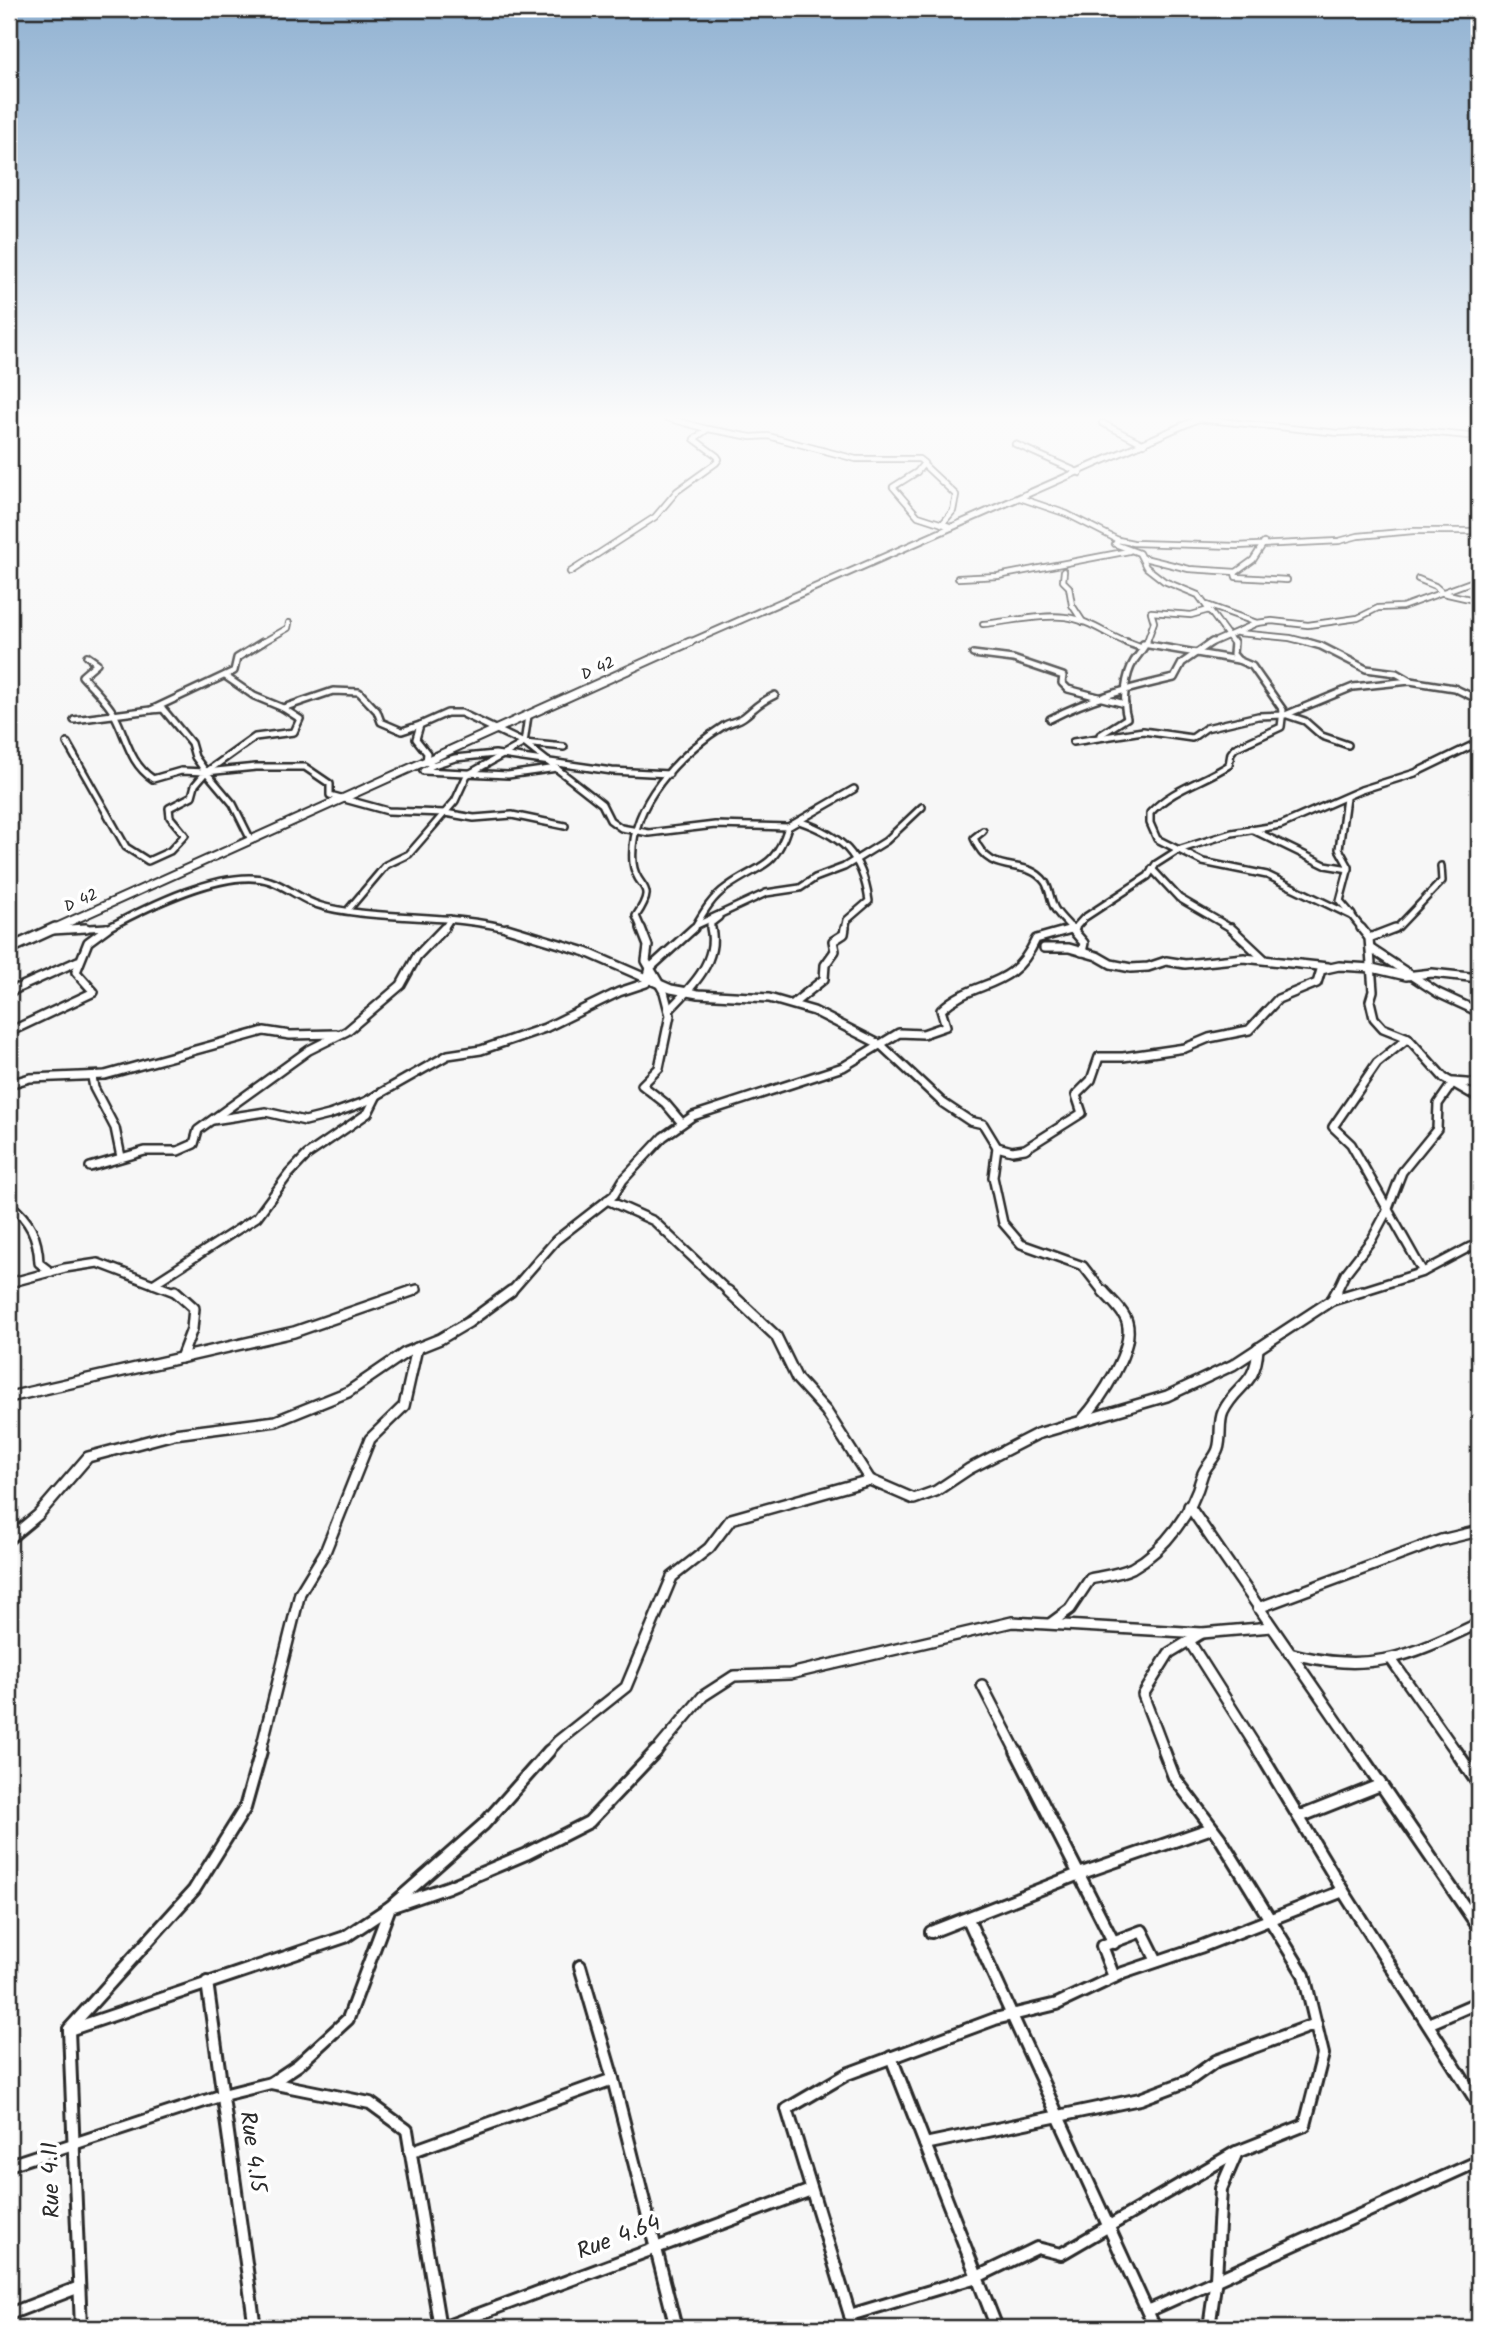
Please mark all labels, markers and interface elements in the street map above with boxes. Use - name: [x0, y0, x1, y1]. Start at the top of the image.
- street label: D 42: [577, 650, 619, 688]
- street label: D 42: [60, 882, 102, 920]
- street label: Rue 4.15: [228, 2109, 276, 2197]
- street label: Rue 4.11: [33, 2141, 71, 2219]
- street label: Rue 4.64: [572, 2205, 666, 2271]

